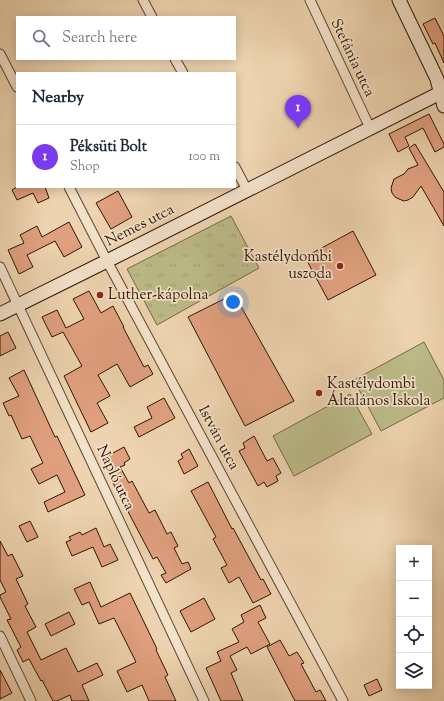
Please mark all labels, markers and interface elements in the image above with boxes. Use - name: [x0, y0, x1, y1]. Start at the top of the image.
- search box: [16, 16, 236, 60]
- street label: Stefánia utca: [325, 16, 379, 101]
- icon: search: [30, 27, 52, 49]
- text: Search here: [62, 28, 137, 49]
- text: Nearby: [32, 86, 84, 110]
- pin: 1: [285, 95, 311, 128]
- text: Péksüti Bolt: [70, 137, 147, 158]
- text: 1: [43, 148, 47, 166]
- text: 100 m: [188, 148, 220, 166]
- text: Shop: [70, 158, 99, 176]
- street label: Nemes utca: [102, 200, 178, 252]
- place label: Kastélydombi uszoda: [244, 247, 332, 285]
- marker: Kastélydombi uszoda: [335, 261, 345, 271]
- place label: Luther-kápolna: [108, 285, 209, 306]
- marker: Luther-kápolna: [95, 290, 105, 300]
- your location: [223, 292, 243, 312]
- place label: Kastélydombi Általános Iskola: [327, 374, 430, 412]
- marker: Kastélydombi Általános Iskola: [314, 388, 324, 398]
- street label: István utca: [192, 402, 244, 474]
- street label: Napló utca: [91, 442, 139, 514]
- map controls: [396, 545, 432, 689]
- button: +: [396, 545, 432, 581]
- button: −: [396, 581, 432, 617]
- button: locate: [396, 617, 432, 653]
- button: layers: [396, 653, 432, 689]

